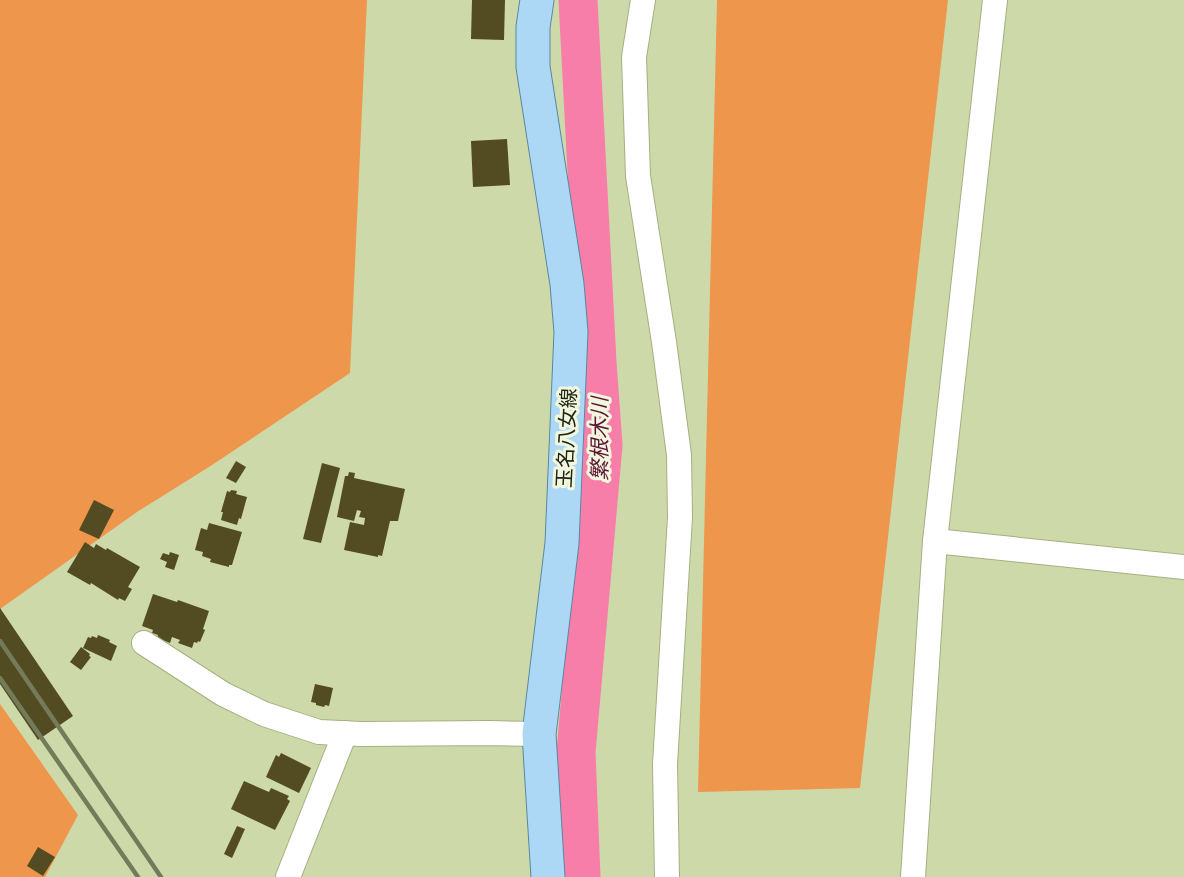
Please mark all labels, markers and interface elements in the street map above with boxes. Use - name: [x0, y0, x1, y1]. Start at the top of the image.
- street label: 玉名八女線: [552, 387, 580, 489]
- water label: 繁根木川: [587, 395, 611, 481]

